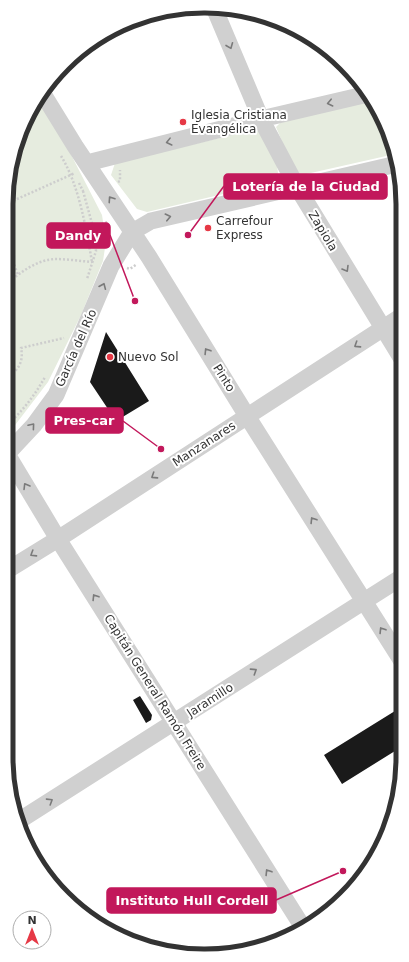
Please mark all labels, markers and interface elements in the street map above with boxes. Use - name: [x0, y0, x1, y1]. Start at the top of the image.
- one-way arrow: [225, 41, 233, 49]
- one-way arrow: [327, 98, 333, 106]
- place label: Iglesia Cristiana Evangélica: [191, 108, 287, 136]
- marker: Iglesia Cristiana Evangélica: [178, 117, 188, 127]
- one-way arrow: [166, 138, 172, 146]
- callout: Lotería de la Ciudad: [224, 174, 387, 199]
- text: Lotería de la Ciudad: [232, 179, 380, 194]
- one-way arrow: [108, 196, 116, 203]
- street label: Zapiola: [306, 208, 340, 254]
- one-way arrow: [165, 214, 171, 222]
- place label: Carrefour Express: [216, 214, 273, 242]
- callout: Dandy: [47, 223, 110, 248]
- marker: Carrefour Express: [203, 223, 213, 233]
- text: Dandy: [55, 228, 102, 243]
- one-way arrow: [342, 265, 349, 272]
- one-way arrow: [98, 282, 106, 289]
- street label: García del Río: [53, 307, 99, 389]
- one-way arrow: [354, 340, 361, 347]
- one-way arrow: [204, 348, 211, 355]
- place label: Nuevo Sol: [118, 350, 179, 364]
- marker: Nuevo Sol: [105, 352, 115, 362]
- street label: Pinto: [210, 362, 238, 394]
- callout: Pres-car: [46, 408, 123, 433]
- text: Pres-car: [54, 413, 115, 428]
- street label: Manzanares: [170, 418, 238, 470]
- one-way arrow: [28, 424, 35, 431]
- one-way arrow: [151, 472, 158, 479]
- one-way arrow: [24, 483, 31, 490]
- one-way arrow: [310, 517, 317, 524]
- one-way arrow: [30, 550, 37, 557]
- one-way arrow: [92, 594, 99, 601]
- street label: Capitán General Ramón Freire: [101, 612, 209, 772]
- one-way arrow: [379, 627, 387, 634]
- one-way arrow: [250, 669, 257, 676]
- street label: Jaramillo: [183, 680, 236, 721]
- one-way arrow: [46, 798, 53, 806]
- one-way arrow: [266, 869, 273, 876]
- callout: Instituto Hull Cordell: [107, 888, 276, 913]
- text: Instituto Hull Cordell: [115, 893, 269, 908]
- north arrow: [12, 910, 52, 950]
- text: N: [27, 914, 37, 927]

